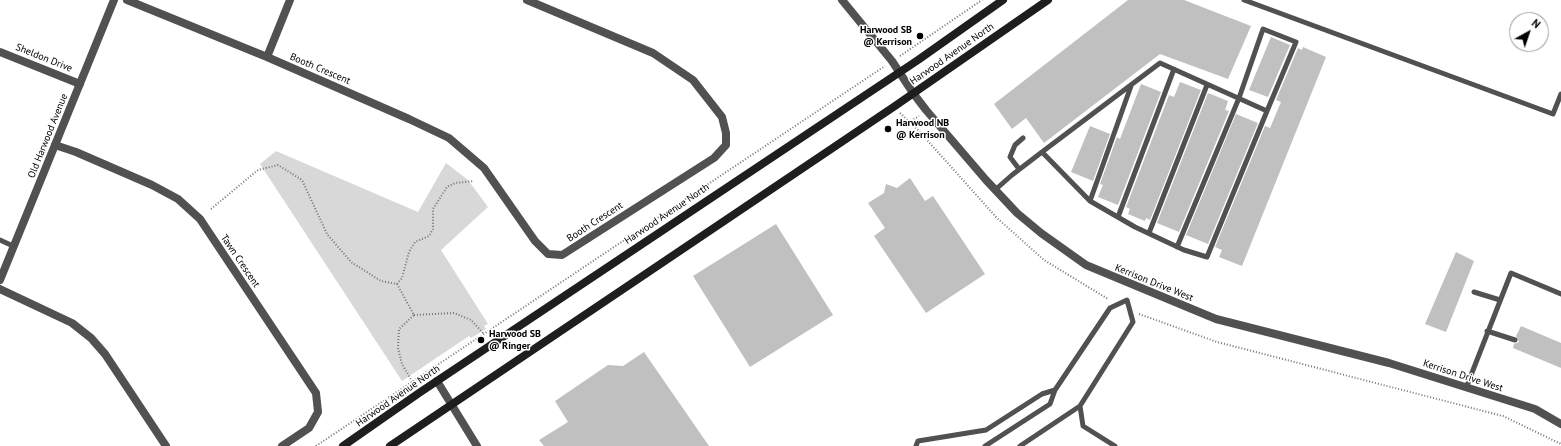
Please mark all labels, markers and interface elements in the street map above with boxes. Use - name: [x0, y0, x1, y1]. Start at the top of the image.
- north arrow: [1509, 12, 1549, 52]
- text: N: [1529, 16, 1543, 31]
- street label: Harwood Avenue North: [908, 21, 996, 87]
- place label: Harwood SB @ Kerrison: [860, 24, 912, 48]
- marker: Harwood SB @ Kerrison: [915, 31, 925, 41]
- street label: Sheldon Drive: [14, 41, 74, 75]
- street label: Booth Crescent: [288, 51, 352, 87]
- street label: Old Harwood Avenue: [26, 92, 70, 180]
- place label: Harwood NB @ Kerrison: [896, 117, 949, 140]
- marker: Harwood NB @ Kerrison: [883, 124, 893, 134]
- street label: Harwood Avenue North: [622, 181, 712, 247]
- street label: Booth Crescent: [565, 199, 625, 245]
- street label: Tawn Crescent: [218, 232, 262, 290]
- street label: Kerrison Drive West: [1113, 262, 1195, 304]
- place label: Harwood SB @ Ringer: [489, 328, 541, 352]
- marker: Harwood SB @ Ringer: [476, 335, 486, 345]
- street label: Kerrison Drive West: [1421, 357, 1505, 395]
- street label: Harwood Avenue North: [354, 363, 442, 429]

